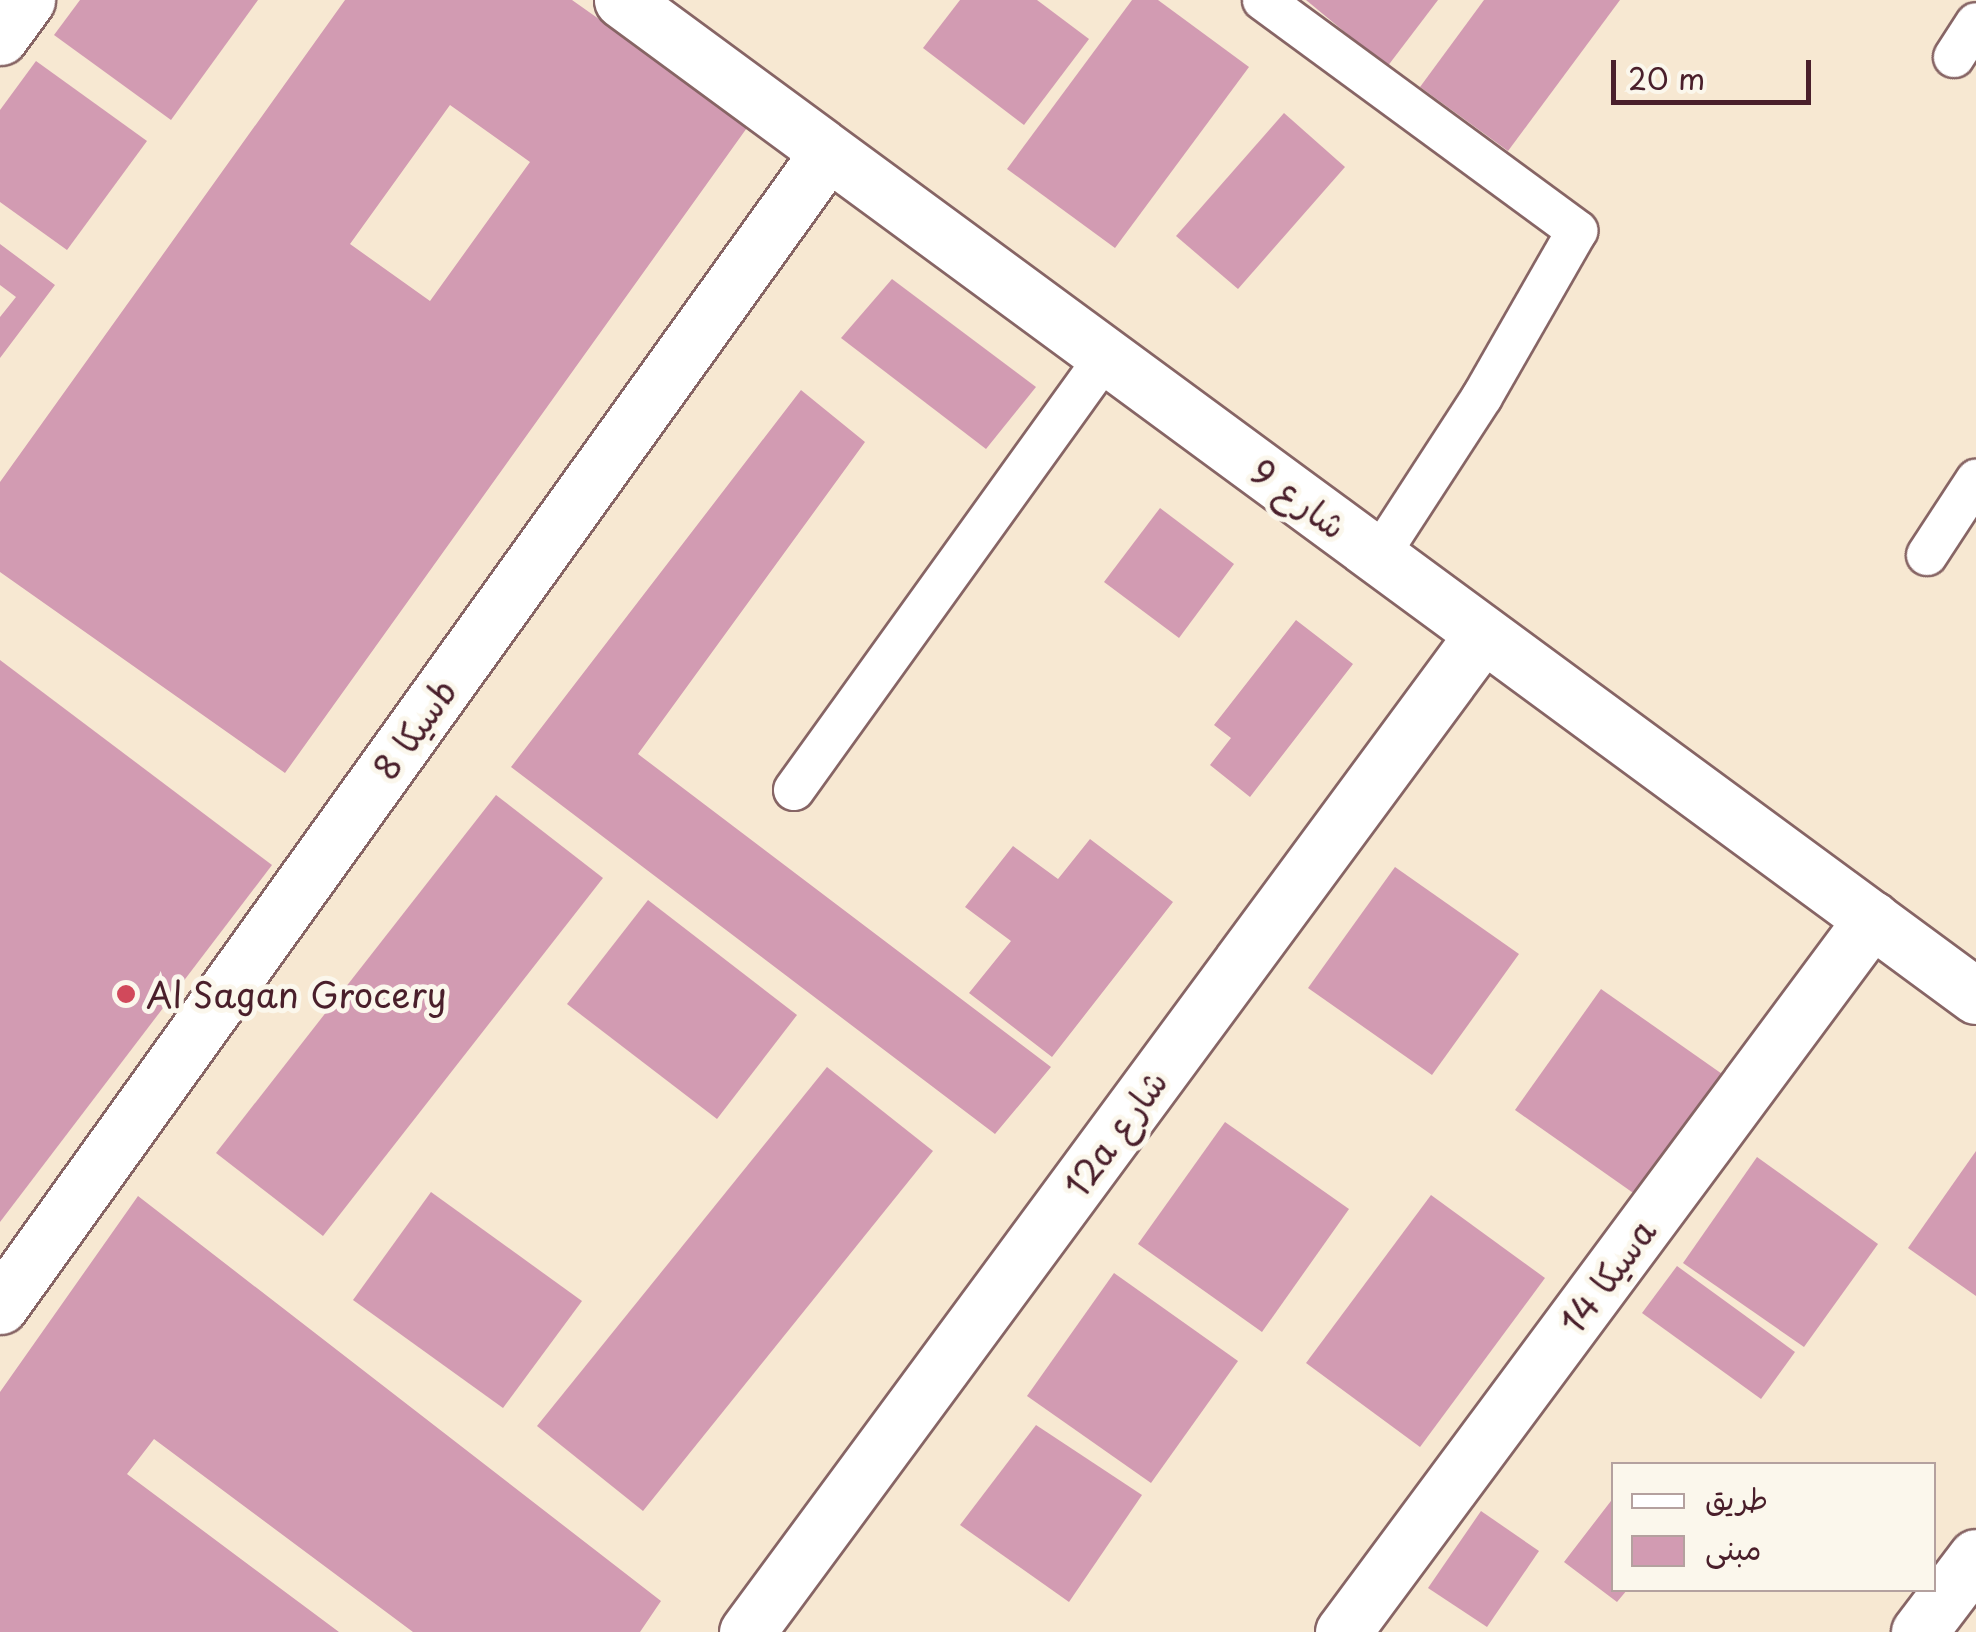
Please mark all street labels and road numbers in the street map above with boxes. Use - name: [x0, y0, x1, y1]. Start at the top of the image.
- street label: شارع 9: [1243, 449, 1355, 547]
- street label: سيكا 8b: [364, 671, 464, 787]
- street label: 12a شارع: [1054, 1061, 1176, 1205]
- street label: سيكا 14a: [1550, 1211, 1664, 1341]

